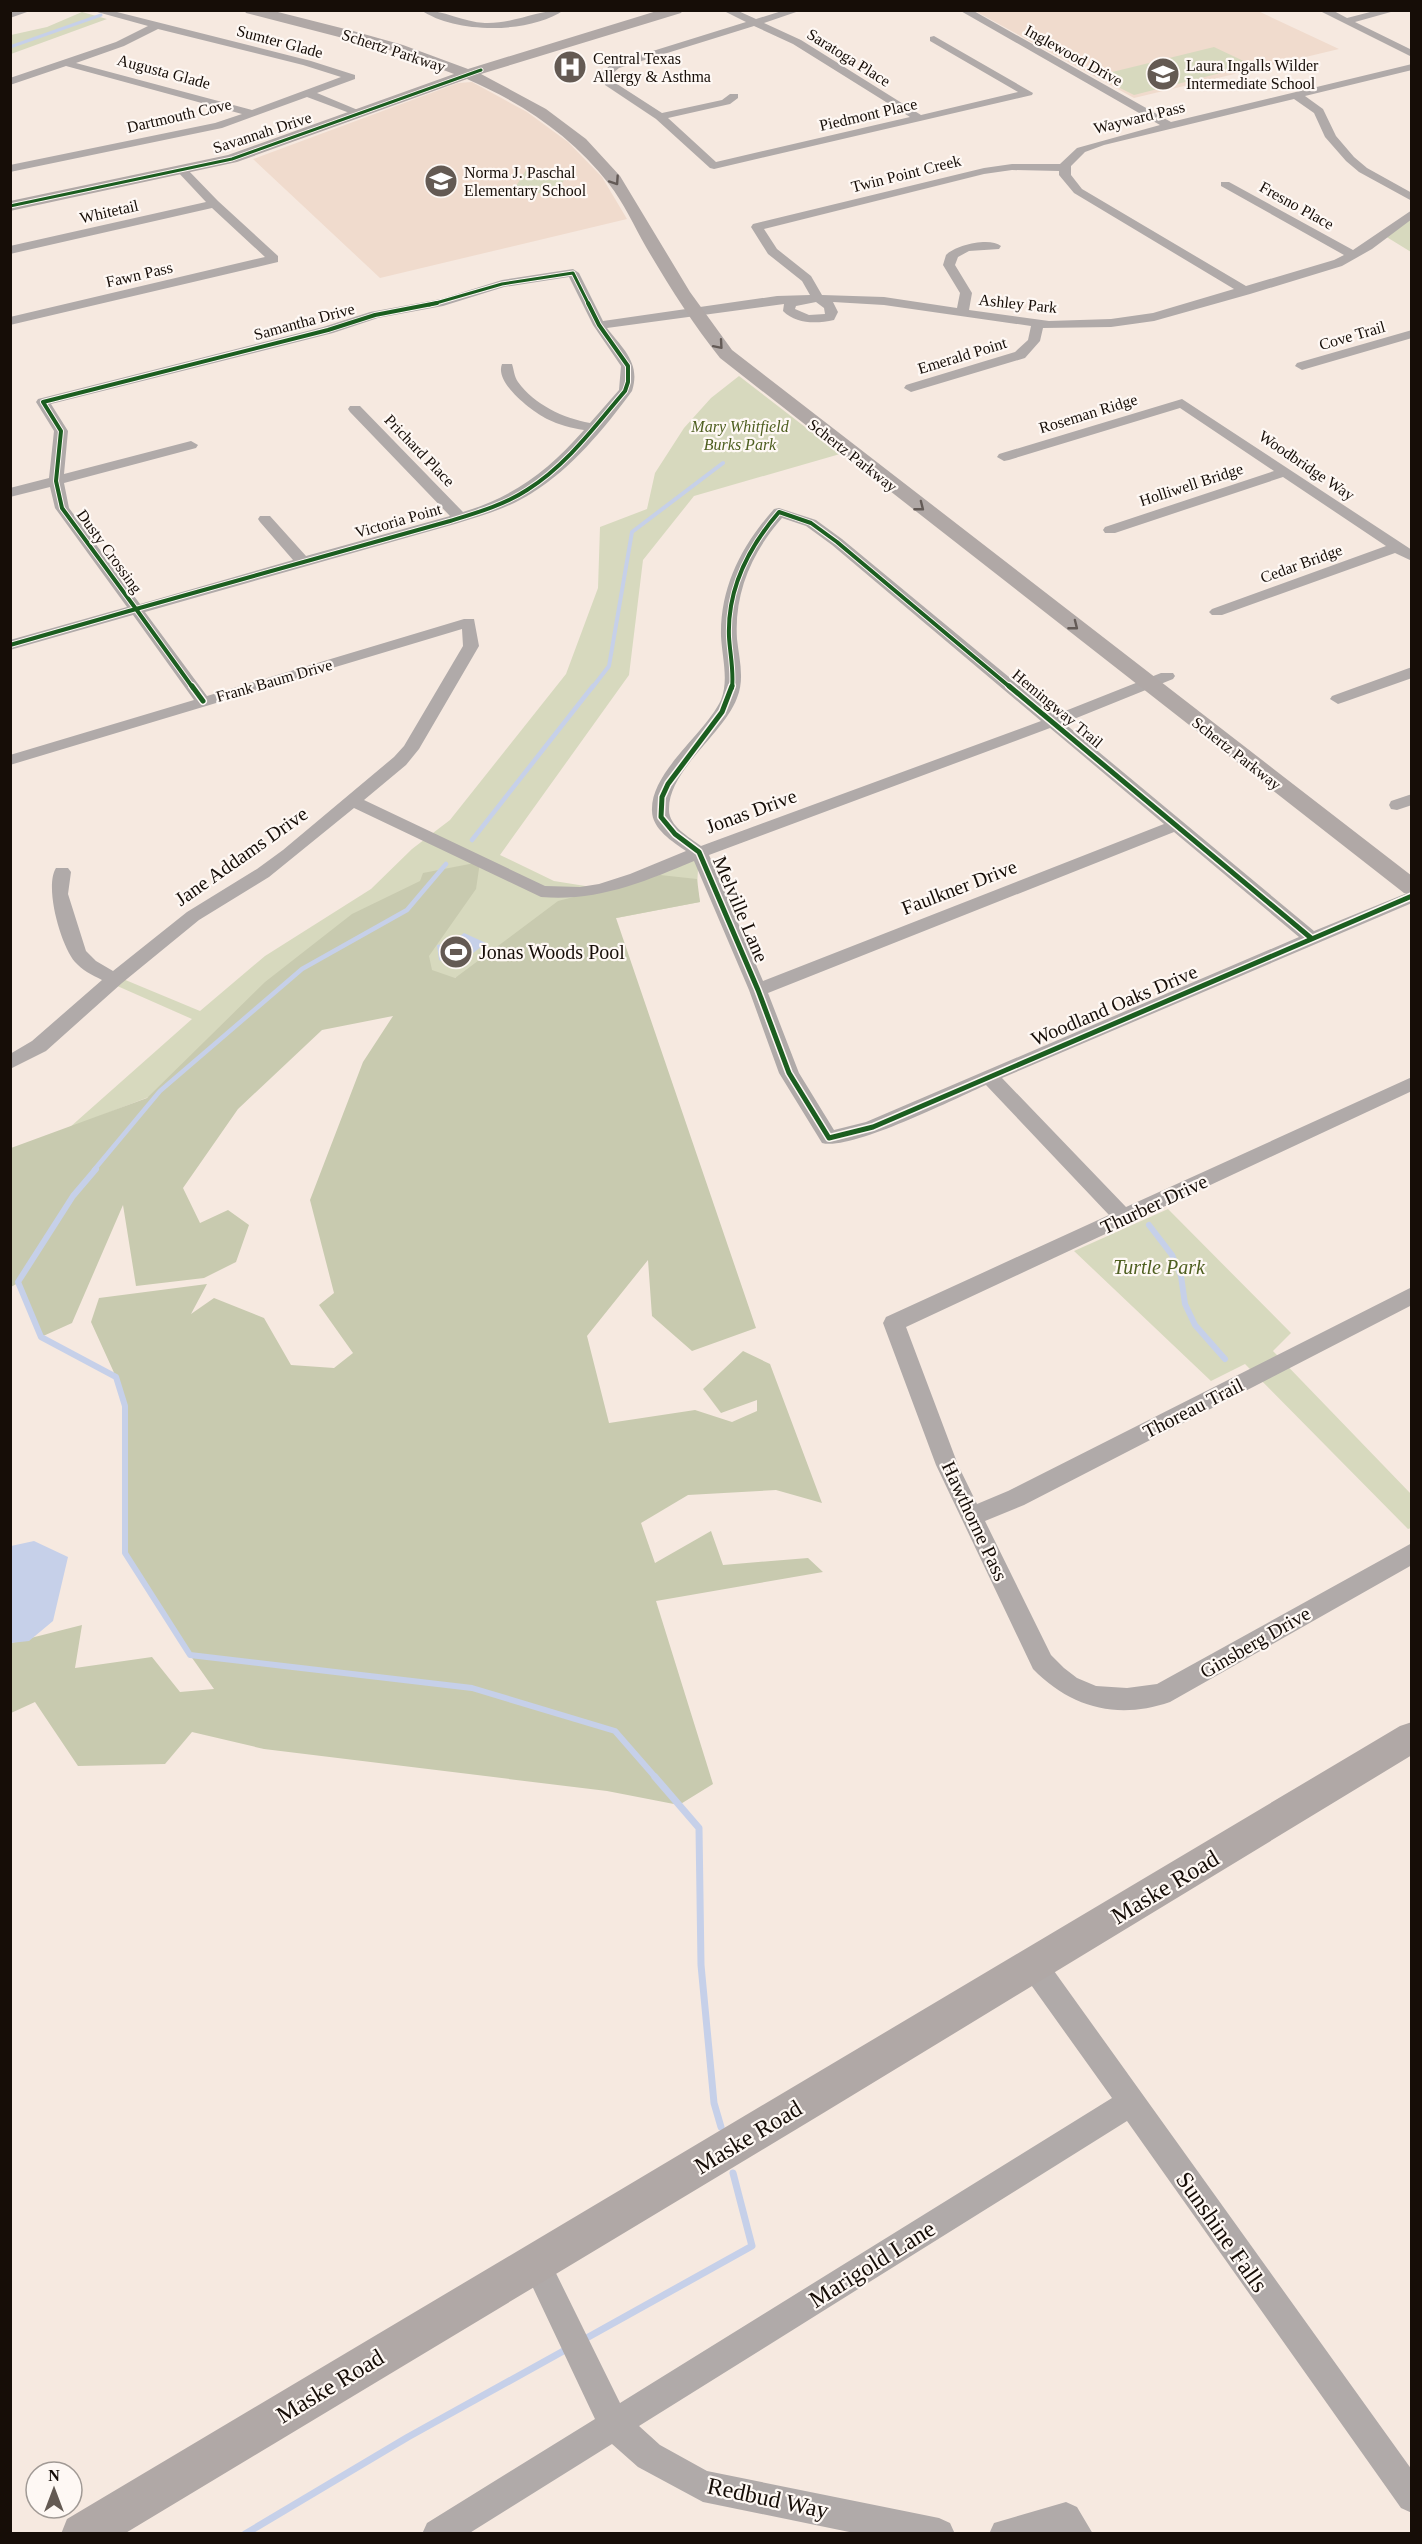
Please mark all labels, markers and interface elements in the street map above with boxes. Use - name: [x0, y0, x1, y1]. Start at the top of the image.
- street label: Sumter Glade: [235, 22, 325, 61]
- street label: Inglewood Drive: [1022, 22, 1125, 90]
- street label: Saratoga Place: [804, 25, 893, 91]
- street label: Schertz Parkway: [340, 26, 448, 76]
- hospital icon: Central Texas Allergy & Asthma: [552, 49, 588, 85]
- place label: Central Texas Allergy & Asthma: [593, 50, 711, 86]
- street label: Augusta Glade: [115, 51, 212, 93]
- school or university icon: Laura Ingalls Wilder Intermediate School: [1145, 56, 1181, 92]
- place label: Laura Ingalls Wilder Intermediate School: [1186, 57, 1319, 92]
- street label: Dartmouth Cove: [125, 95, 233, 136]
- street label: Piedmont Place: [817, 95, 919, 134]
- street label: Wayward Pass: [1092, 98, 1187, 138]
- street label: Savannah Drive: [211, 109, 314, 156]
- street label: Twin Point Creek: [849, 152, 963, 195]
- school or university icon: Norma J. Paschal Elementary School: [423, 163, 459, 199]
- place label: Norma J. Paschal Elementary School: [464, 164, 587, 200]
- one-way arrow: [608, 174, 619, 185]
- street label: Fresno Place: [1257, 178, 1337, 233]
- street label: Whitetail: [78, 196, 141, 226]
- street label: Fawn Pass: [104, 259, 174, 290]
- street label: Ashley Park: [978, 291, 1058, 317]
- street label: Samantha Drive: [252, 300, 356, 343]
- street label: Cove Trail: [1317, 318, 1388, 353]
- street label: Emerald Point: [916, 334, 1009, 377]
- one-way arrow: [712, 338, 723, 349]
- street label: Roseman Ridge: [1037, 390, 1140, 437]
- street label: Prichard Place: [381, 411, 458, 490]
- street label: Schertz Parkway: [804, 415, 900, 496]
- park label: Mary Whitfield Burks Park: [690, 418, 790, 453]
- street label: Woodbridge Way: [1255, 427, 1358, 504]
- street label: Holliwell Bridge: [1137, 460, 1245, 510]
- one-way arrow: [913, 499, 924, 510]
- street label: Victoria Point: [353, 500, 444, 541]
- street label: Dusty Crossing: [73, 506, 146, 597]
- street label: Cedar Bridge: [1258, 541, 1345, 587]
- one-way arrow: [1067, 619, 1078, 630]
- street label: Frank Baum Drive: [214, 656, 334, 705]
- street label: Hemingway Trail: [1009, 666, 1107, 752]
- street label: Schertz Parkway: [1188, 713, 1284, 794]
- street label: Jonas Drive: [703, 784, 800, 838]
- street label: Jane Addams Drive: [171, 802, 312, 910]
- street label: Melville Lane: [709, 853, 773, 965]
- street label: Faulkner Drive: [898, 855, 1020, 919]
- sports icon: Jonas Woods Pool: [438, 934, 474, 970]
- place label: Jonas Woods Pool: [479, 941, 625, 963]
- street label: Woodland Oaks Drive: [1028, 960, 1200, 1050]
- street label: Thurber Drive: [1097, 1170, 1211, 1238]
- park label: Turtle Park: [1113, 1256, 1206, 1278]
- street label: Thoreau Trail: [1139, 1373, 1247, 1443]
- street label: Hawthorne Pass: [938, 1458, 1012, 1584]
- street label: Ginsberg Drive: [1196, 1602, 1315, 1683]
- street label: Maske Road: [1107, 1845, 1223, 1929]
- street label: Maske Road: [690, 2095, 806, 2179]
- street label: Sunshine Falls: [1171, 2167, 1273, 2297]
- street label: Marigold Lane: [804, 2215, 940, 2313]
- street label: Maske Road: [272, 2344, 388, 2428]
- north arrow: [24, 2460, 84, 2520]
- text: N: [48, 2467, 60, 2484]
- street label: Redbud Way: [705, 2472, 831, 2524]

